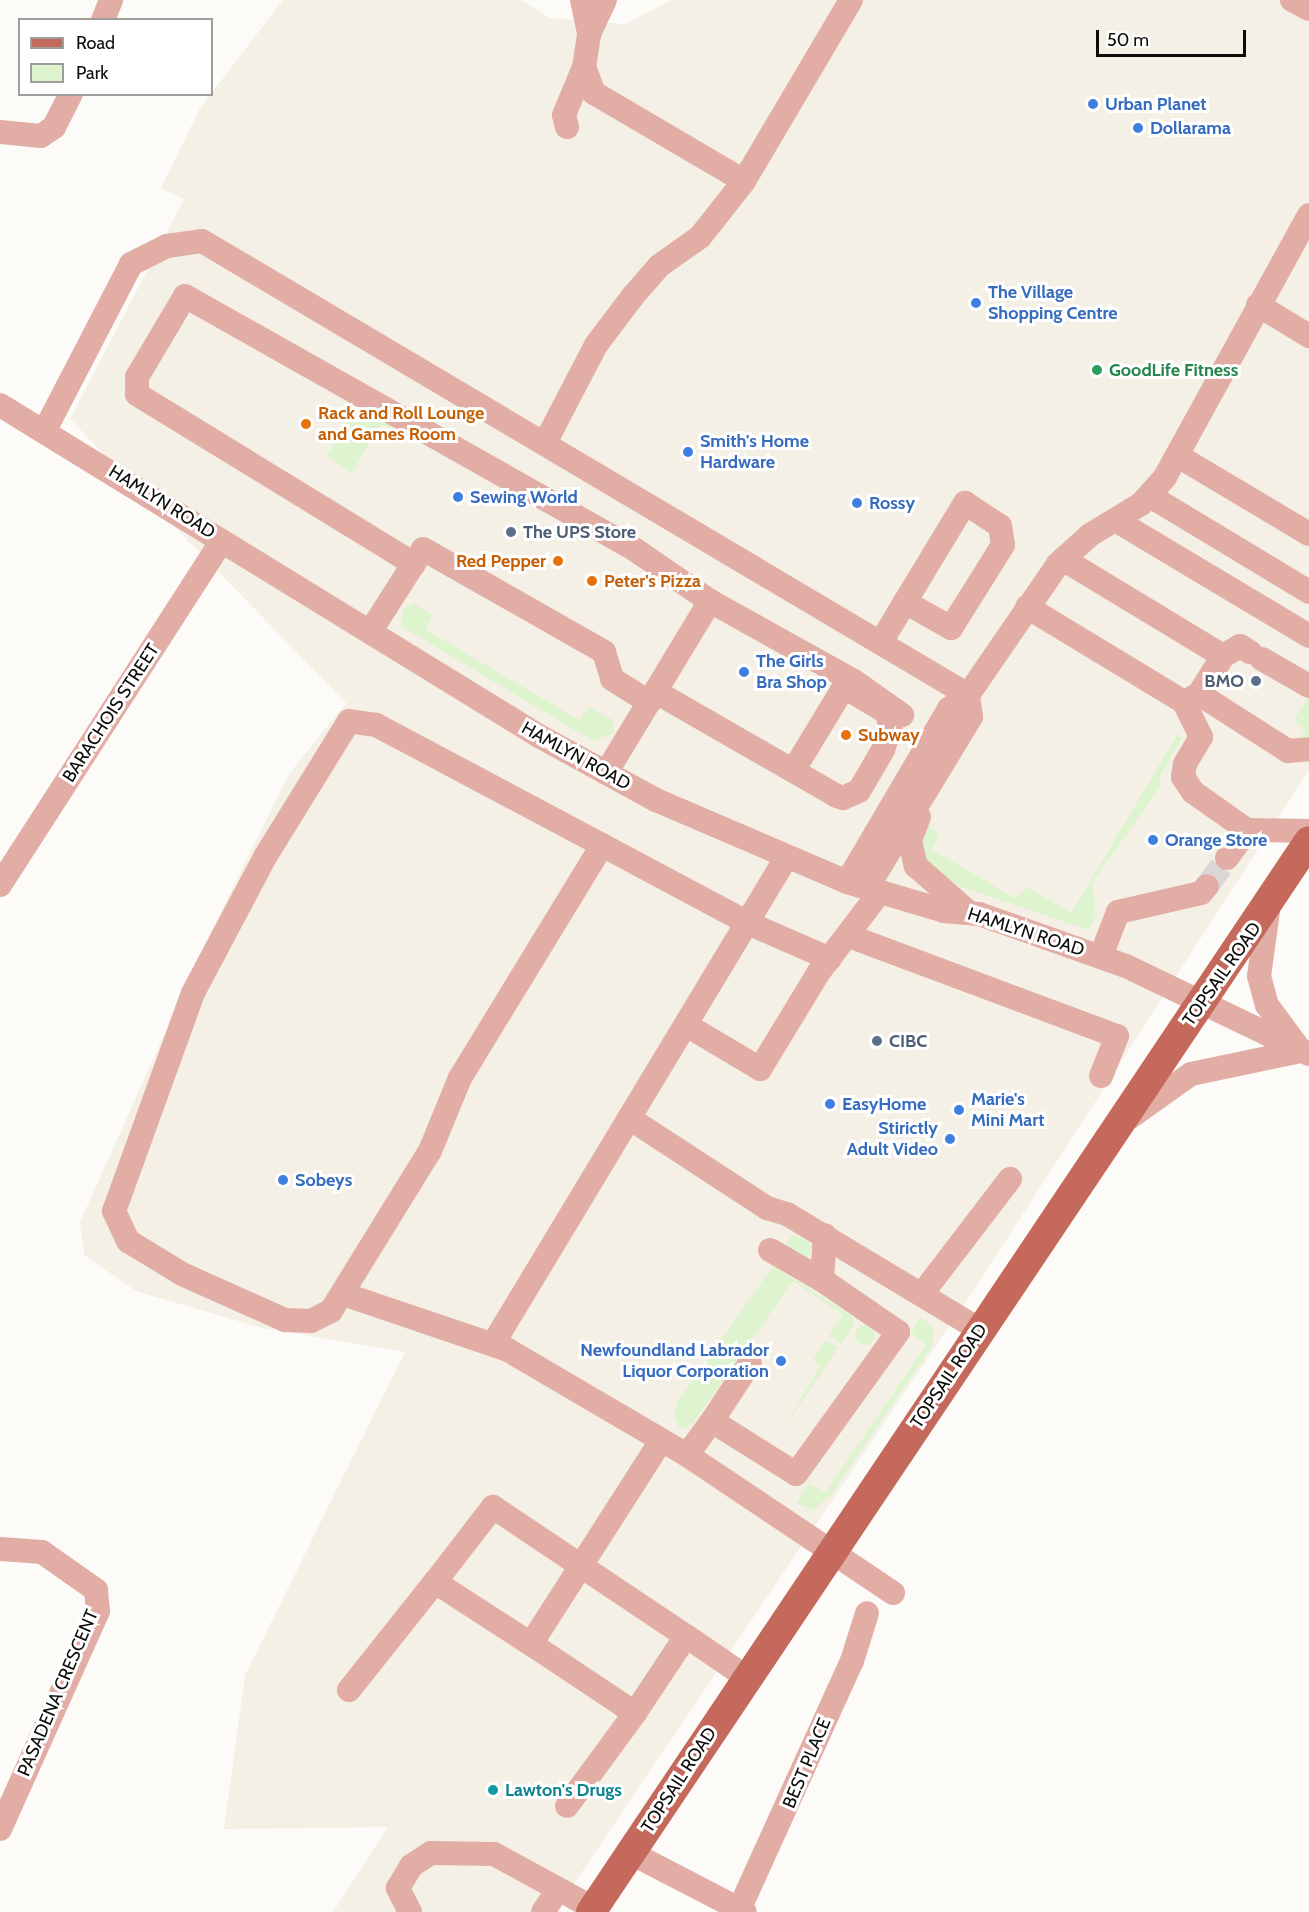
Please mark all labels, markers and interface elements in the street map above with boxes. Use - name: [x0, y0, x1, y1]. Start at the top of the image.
- legend: [18, 18, 213, 96]
- scale bar: [1099, 18, 1249, 56]
- text: 50 m: [1107, 29, 1149, 51]
- text: Road: [76, 32, 115, 54]
- text: Park: [76, 62, 108, 84]
- place label: Urban Planet: [1105, 93, 1207, 115]
- marker: Urban Planet: [1086, 97, 1100, 111]
- place label: Dollarama: [1150, 117, 1231, 139]
- marker: Dollarama: [1131, 121, 1145, 135]
- place label: The Village Shopping Centre: [988, 282, 1118, 324]
- marker: The Village Shopping Centre: [969, 296, 983, 310]
- place label: GoodLife Fitness: [1109, 359, 1238, 381]
- marker: GoodLife Fitness: [1090, 363, 1104, 377]
- place label: Rack and Roll Lounge and Games Room: [318, 403, 484, 446]
- marker: Rack and Roll Lounge and Games Room: [299, 417, 313, 431]
- place label: Smith's Home Hardware: [700, 431, 809, 474]
- marker: Smith's Home Hardware: [681, 445, 695, 459]
- street label: HAMLYN ROAD: [105, 461, 219, 543]
- place label: Sewing World: [470, 486, 578, 508]
- marker: Sewing World: [451, 490, 465, 504]
- place label: Rossy: [869, 492, 915, 514]
- marker: Rossy: [850, 496, 864, 510]
- place label: The UPS Store: [523, 521, 636, 543]
- marker: The UPS Store: [504, 525, 518, 539]
- place label: Red Pepper: [456, 550, 546, 572]
- marker: Red Pepper: [551, 554, 565, 568]
- place label: Peter's Pizza: [604, 570, 701, 592]
- marker: Peter's Pizza: [585, 574, 599, 588]
- street label: BARACHOIS STREET: [58, 640, 164, 786]
- place label: The Girls Bra Shop: [756, 651, 827, 694]
- marker: The Girls Bra Shop: [737, 665, 751, 679]
- place label: BMO: [1204, 670, 1244, 692]
- marker: BMO: [1249, 674, 1263, 688]
- street label: HAMLYN ROAD: [518, 717, 634, 795]
- place label: Subway: [858, 724, 920, 746]
- marker: Subway: [839, 728, 853, 742]
- place label: Orange Store: [1165, 829, 1267, 851]
- marker: Orange Store: [1146, 833, 1160, 847]
- street label: HAMLYN ROAD: [965, 903, 1087, 961]
- street label: TOPSAIL ROAD: [1178, 918, 1266, 1030]
- place label: CIBC: [889, 1030, 927, 1052]
- marker: CIBC: [870, 1034, 884, 1048]
- place label: Marie's Mini Mart: [971, 1089, 1044, 1132]
- place label: EasyHome: [842, 1093, 926, 1115]
- marker: EasyHome: [823, 1097, 837, 1111]
- marker: Marie's Mini Mart: [952, 1103, 966, 1117]
- place label: Stirictly Adult Video: [847, 1118, 938, 1160]
- marker: Stirictly Adult Video: [943, 1132, 957, 1146]
- place label: Sobeys: [295, 1169, 352, 1191]
- marker: Sobeys: [276, 1173, 290, 1187]
- street label: TOPSAIL ROAD: [906, 1320, 992, 1432]
- place label: Newfoundland Labrador Liquor Corporation: [580, 1340, 769, 1382]
- marker: Newfoundland Labrador Liquor Corporation: [774, 1354, 788, 1368]
- street label: PASADENA CRESCENT: [13, 1606, 103, 1780]
- street label: BEST PLACE: [778, 1715, 836, 1811]
- street label: TOPSAIL ROAD: [637, 1723, 721, 1837]
- place label: Lawton's Drugs: [505, 1779, 622, 1801]
- marker: Lawton's Drugs: [486, 1783, 500, 1797]

